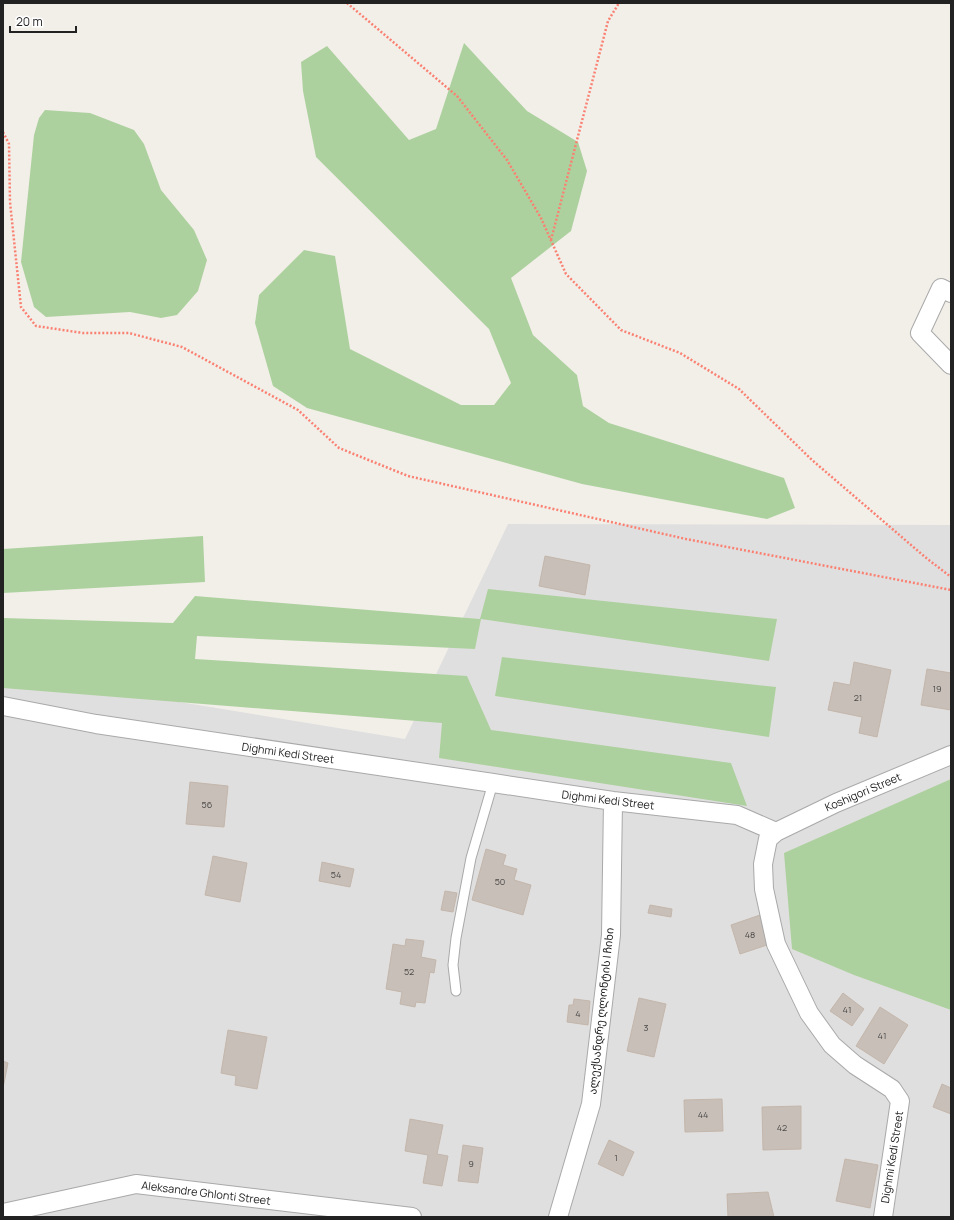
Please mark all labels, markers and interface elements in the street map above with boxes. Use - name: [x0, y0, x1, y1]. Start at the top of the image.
- scale bar: [10, 8, 76, 34]
- text: 20 m: [16, 13, 43, 30]
- house number: 19: [932, 682, 942, 695]
- house number: 21: [854, 691, 862, 704]
- street label: Dighmi Kedi Street: [241, 739, 335, 766]
- street label: Koshigori Street: [822, 769, 903, 814]
- street label: Dighmi Kedi Street: [561, 786, 655, 813]
- house number: 56: [202, 798, 213, 811]
- house number: 54: [331, 868, 341, 881]
- house number: 50: [495, 875, 505, 888]
- street label: ალექსანდრე ღლონტის I ჩიხი: [584, 927, 617, 1095]
- house number: 48: [745, 928, 755, 941]
- house number: 52: [404, 965, 414, 978]
- house number: 41: [843, 1003, 851, 1016]
- house number: 4: [575, 1007, 581, 1020]
- house number: 3: [644, 1021, 649, 1034]
- house number: 41: [878, 1029, 886, 1042]
- house number: 44: [698, 1108, 708, 1121]
- street label: Dighmi Kedi Street: [877, 1110, 906, 1204]
- house number: 42: [777, 1121, 787, 1134]
- house number: 1: [614, 1151, 618, 1164]
- house number: 9: [468, 1157, 474, 1170]
- street label: Aleksandre Ghlonti Street: [141, 1177, 272, 1208]

